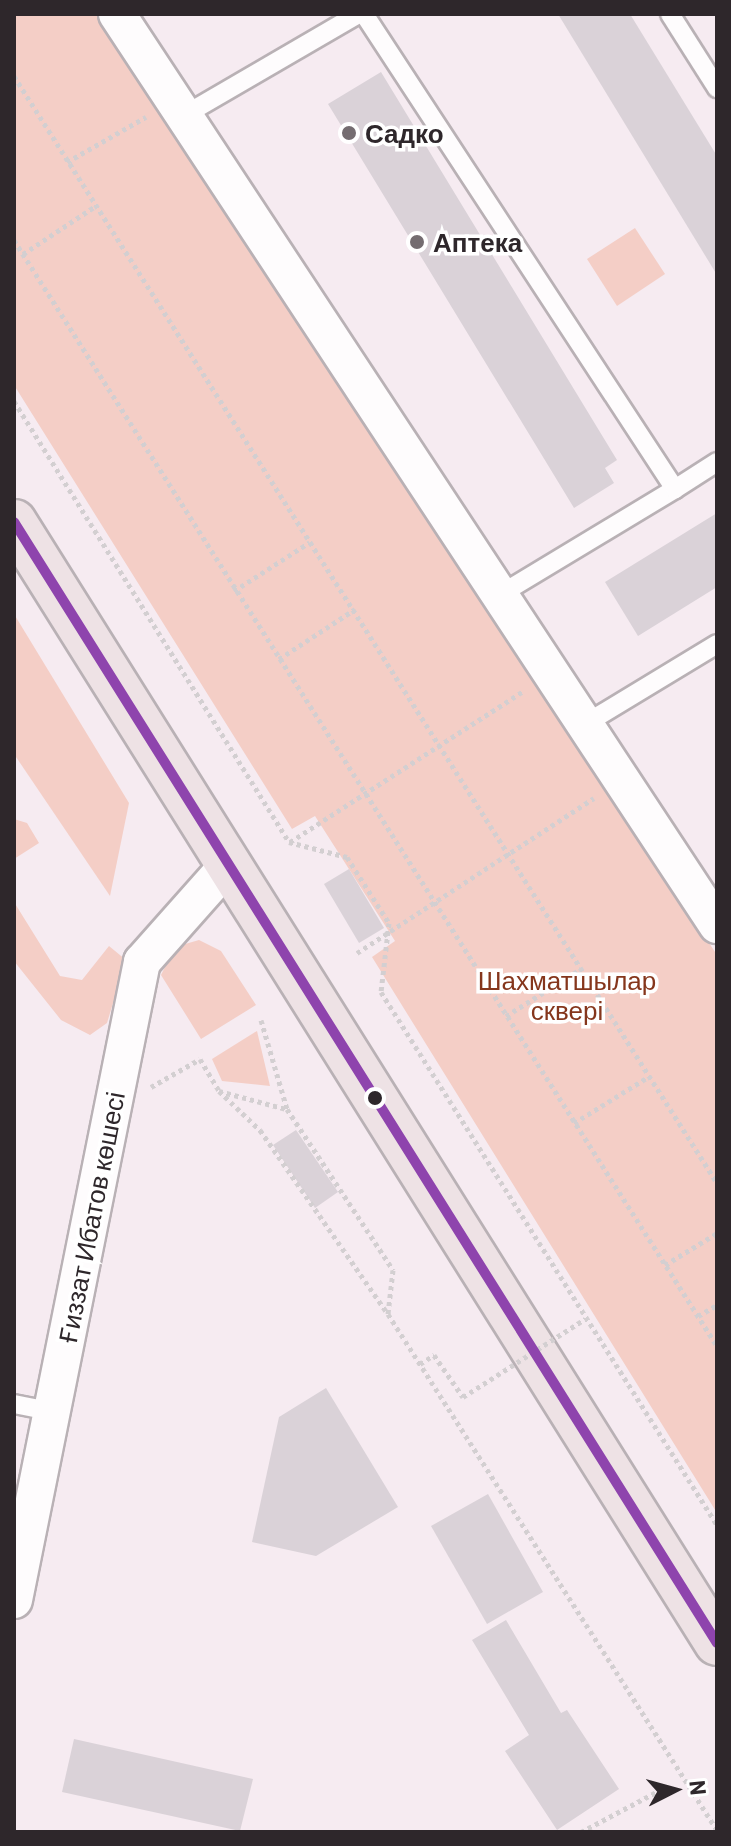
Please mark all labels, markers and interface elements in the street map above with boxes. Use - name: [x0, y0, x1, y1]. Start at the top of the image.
- place label: Садко: [365, 117, 444, 149]
- marker: Садко: [340, 124, 358, 142]
- place label: Аптека: [433, 226, 522, 258]
- marker: Аптека: [408, 233, 426, 251]
- park label: Шахматшылар сквері: [478, 964, 656, 1026]
- street label: Ғиззат Ибатов көшесі: [51, 1089, 131, 1345]
- unlabelled marker: [367, 1090, 383, 1106]
- north arrow: [635, 1750, 715, 1830]
- text: N: [685, 1779, 713, 1796]

